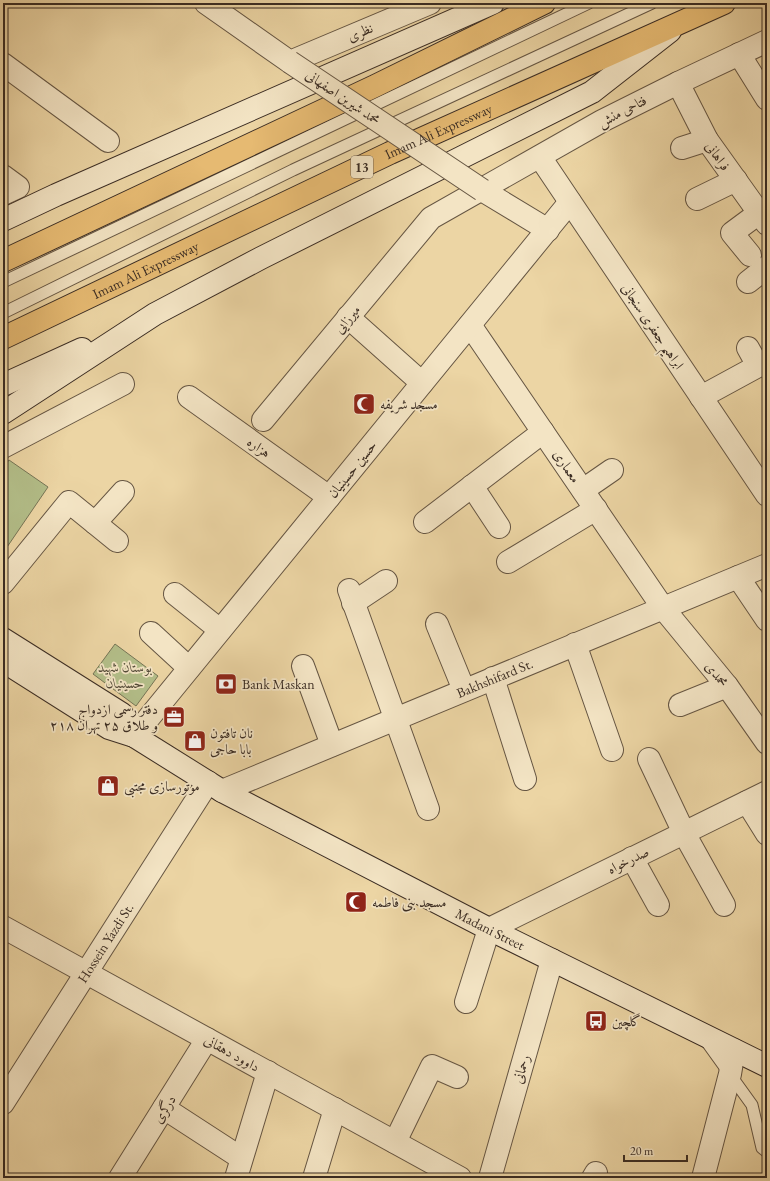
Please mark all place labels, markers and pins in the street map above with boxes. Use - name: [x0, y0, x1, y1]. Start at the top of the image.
- mosque icon: مسجد شریفه: [351, 391, 377, 417]
- place label: مسجد شریفه: [380, 395, 438, 414]
- bank icon: Bank Maskan: [213, 671, 239, 697]
- place label: Bank Maskan: [242, 675, 315, 693]
- place label: دفتر رسمی ازدواج ۲۱۸ و طلاق ۲۵ تهران: [50, 700, 158, 735]
- office icon: دفتر رسمی ازدواج ۲۱۸ و طلاق ۲۵ تهران: [161, 704, 187, 730]
- place label: نان تافتون بابا حاجی: [210, 724, 253, 758]
- shop icon: نان تافتون بابا حاجی: [182, 728, 208, 754]
- shop icon: موتورسازی مجتبی: [95, 773, 121, 799]
- place label: موتورسازی مجتبی: [124, 777, 200, 798]
- mosque icon: مسجد بنی فاطمه: [343, 889, 369, 915]
- place label: مسجد بنی فاطمه: [372, 893, 446, 912]
- bus stop icon: گلچین: [583, 1008, 609, 1034]
- place label: گلچین: [612, 1012, 641, 1031]

